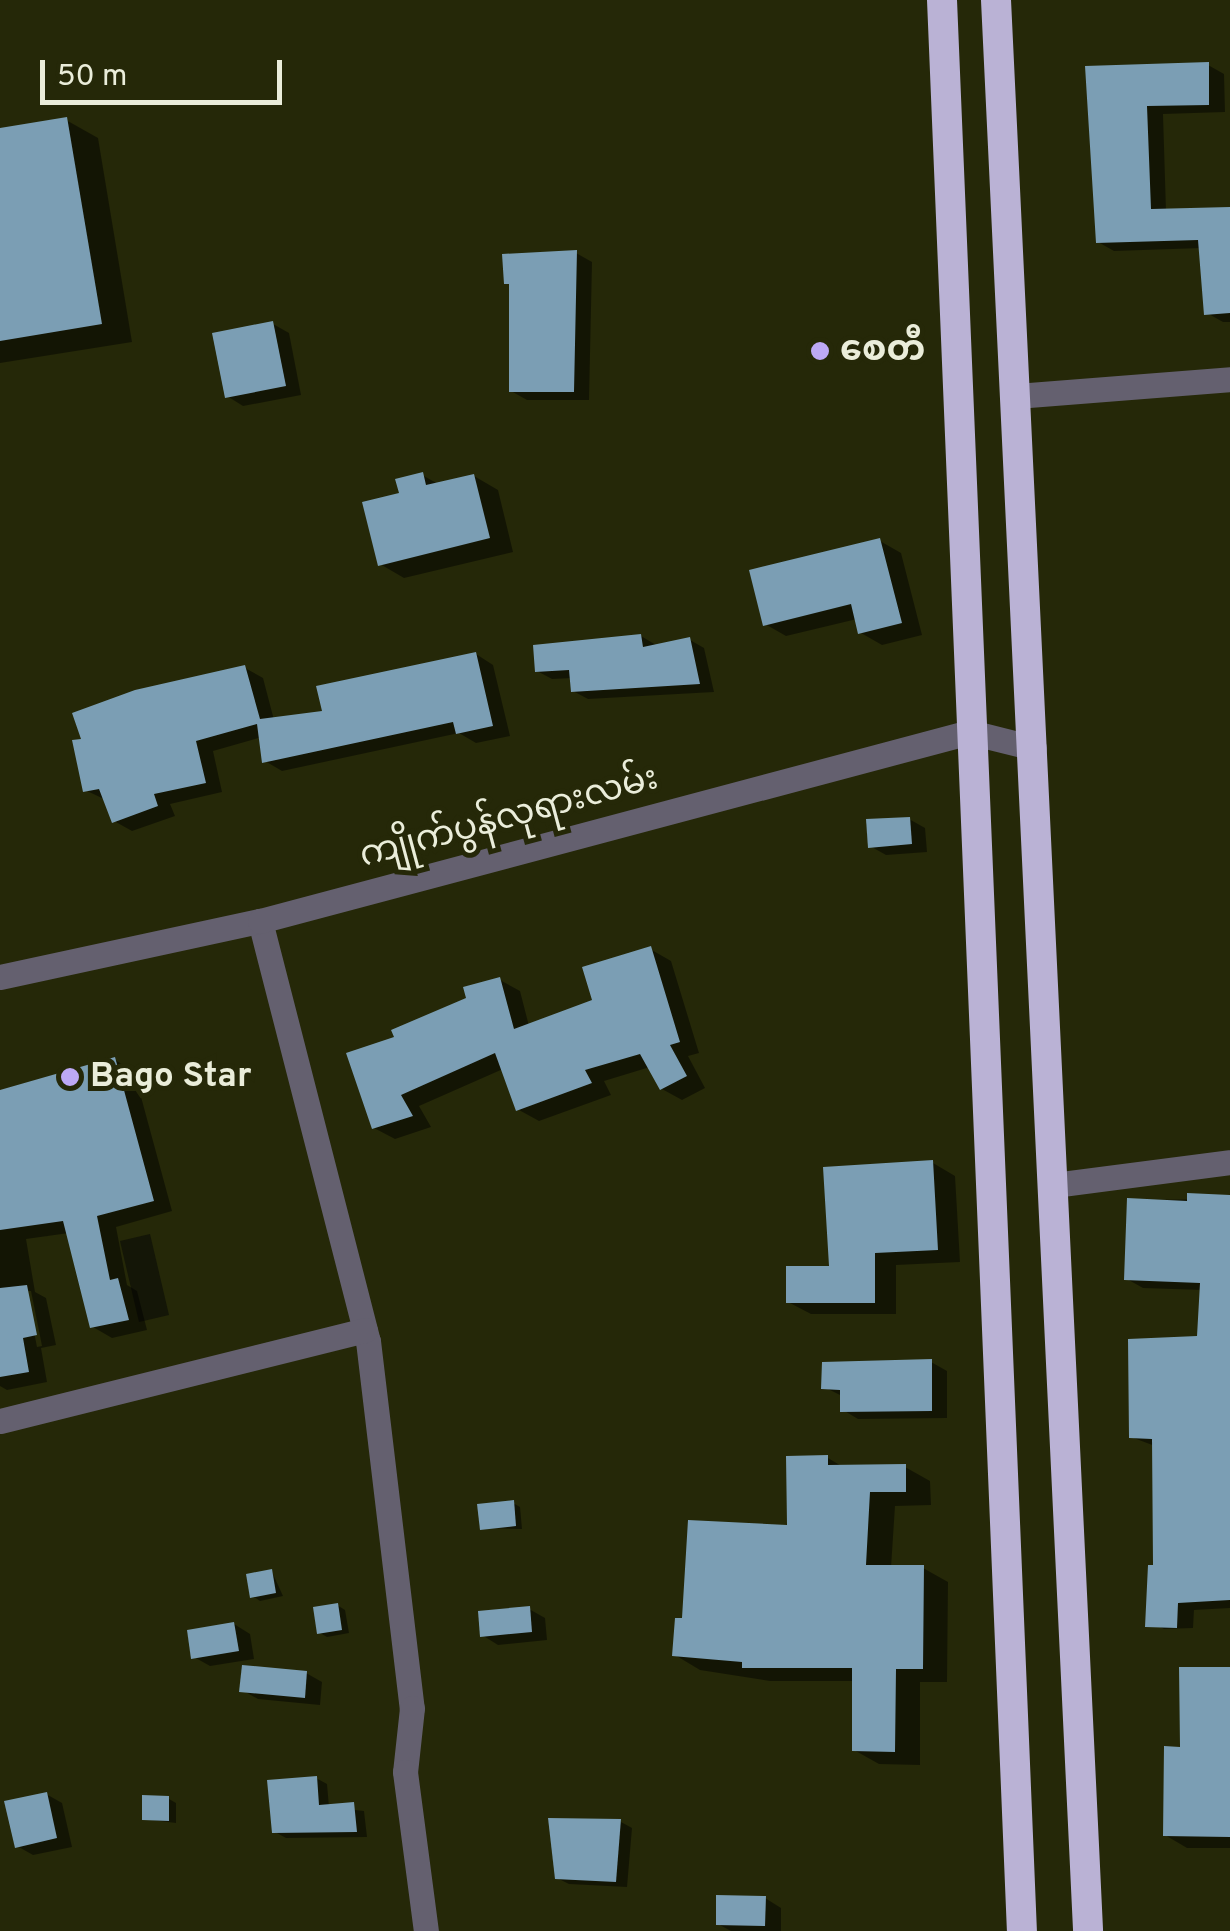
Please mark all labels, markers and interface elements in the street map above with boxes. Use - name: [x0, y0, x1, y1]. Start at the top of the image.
- scale bar: [45, 40, 288, 102]
- text: 50 m: [57, 59, 127, 96]
- place label: စေတီ: [840, 330, 925, 372]
- marker: စေတီ: [809, 340, 831, 362]
- street label: ကျိုက်ပွန်လုရားလမ်း: [355, 758, 663, 878]
- place label: Bago Star: [90, 1056, 251, 1098]
- marker: Bago Star: [59, 1066, 81, 1088]

